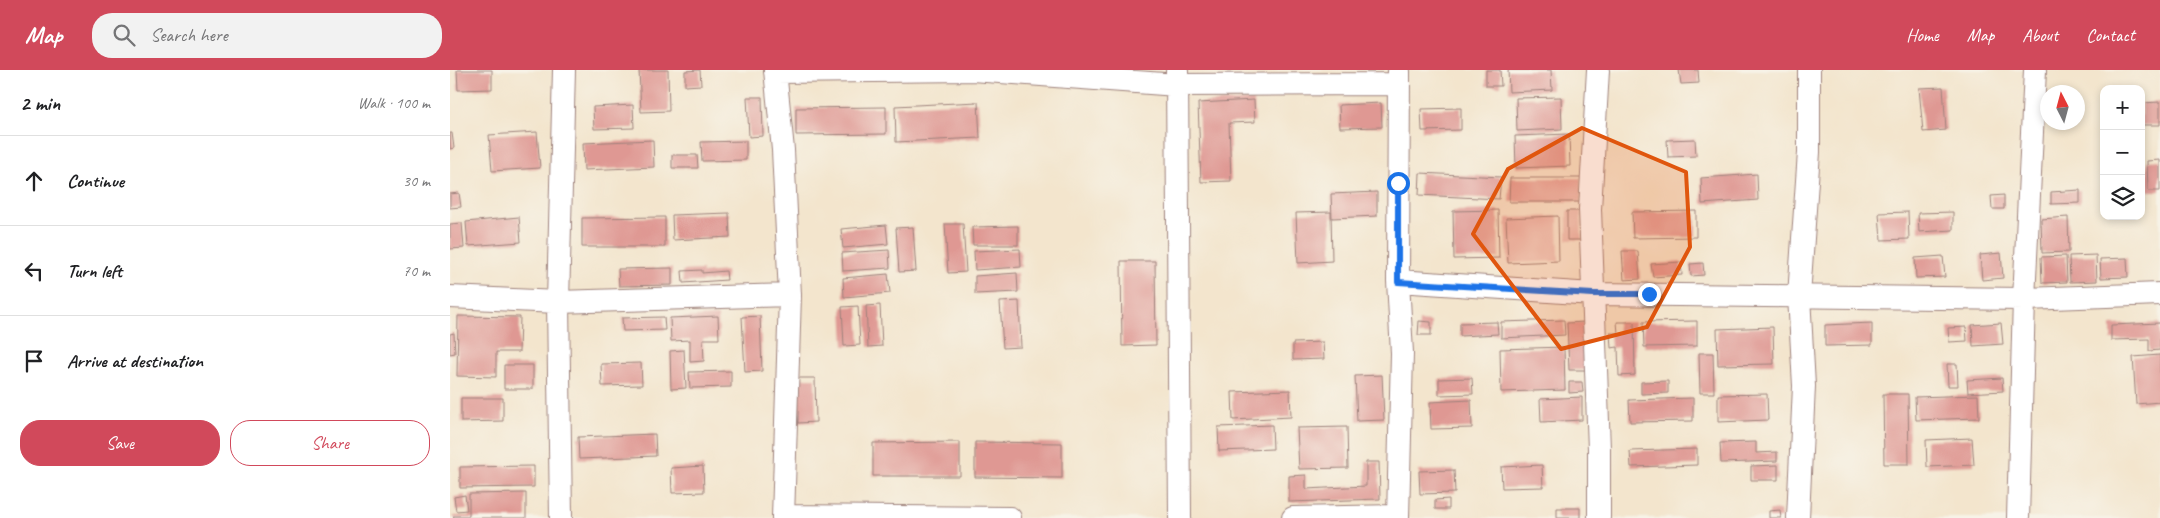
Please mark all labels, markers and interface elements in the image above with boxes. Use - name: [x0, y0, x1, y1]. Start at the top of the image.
- search box: [92, 13, 442, 58]
- text: Map: [25, 20, 62, 50]
- icon: search: [110, 21, 138, 49]
- text: Search here: [150, 23, 228, 47]
- text: Home: [1906, 24, 1939, 46]
- text: Map: [1967, 24, 1994, 46]
- text: About: [2022, 24, 2058, 46]
- text: Contact: [2086, 24, 2135, 46]
- north arrow: [2040, 85, 2085, 130]
- map controls: [2100, 85, 2145, 220]
- button: +: [2100, 85, 2145, 130]
- text: 2 min: [20, 90, 60, 116]
- text: Walk · 100 m: [358, 93, 430, 113]
- button: −: [2100, 130, 2145, 175]
- icon: ahead: [20, 167, 48, 195]
- text: Continue: [67, 169, 124, 193]
- text: 30 m: [403, 171, 430, 191]
- route start: [1387, 172, 1410, 195]
- button: layers: [2100, 175, 2145, 220]
- icon: left: [20, 257, 48, 285]
- text: Turn left: [67, 259, 122, 283]
- text: 70 m: [403, 261, 430, 281]
- route end: [1638, 283, 1661, 306]
- icon: arrive: [20, 347, 48, 375]
- text: Arrive at destination: [67, 349, 203, 373]
- button: Save: [20, 420, 220, 466]
- button: Share: [230, 420, 430, 466]

